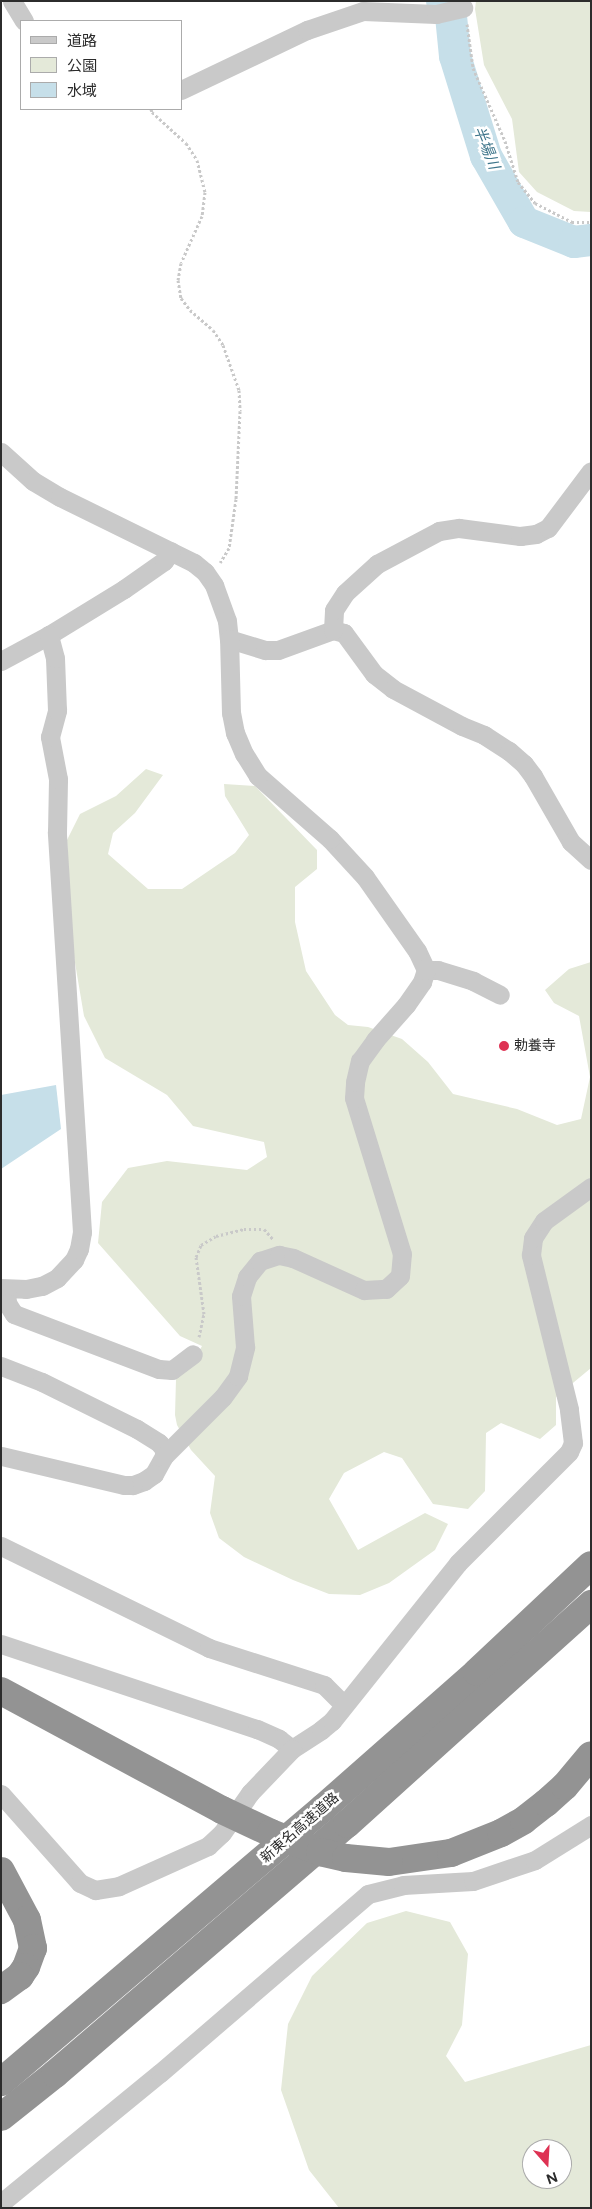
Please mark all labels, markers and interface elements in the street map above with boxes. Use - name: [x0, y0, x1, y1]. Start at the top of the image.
- legend: [20, 20, 182, 110]
- text: 道路: [67, 32, 97, 50]
- text: 公園: [67, 57, 97, 75]
- text: 水域: [67, 82, 97, 100]
- water label: 半場川: [469, 124, 503, 172]
- place label: 勅養寺: [514, 1038, 556, 1054]
- marker: 勅養寺: [498, 1040, 510, 1052]
- street label: 新東名高速道路: [258, 1790, 342, 1866]
- north arrow: [522, 2139, 572, 2189]
- text: N: [544, 2168, 560, 2188]

